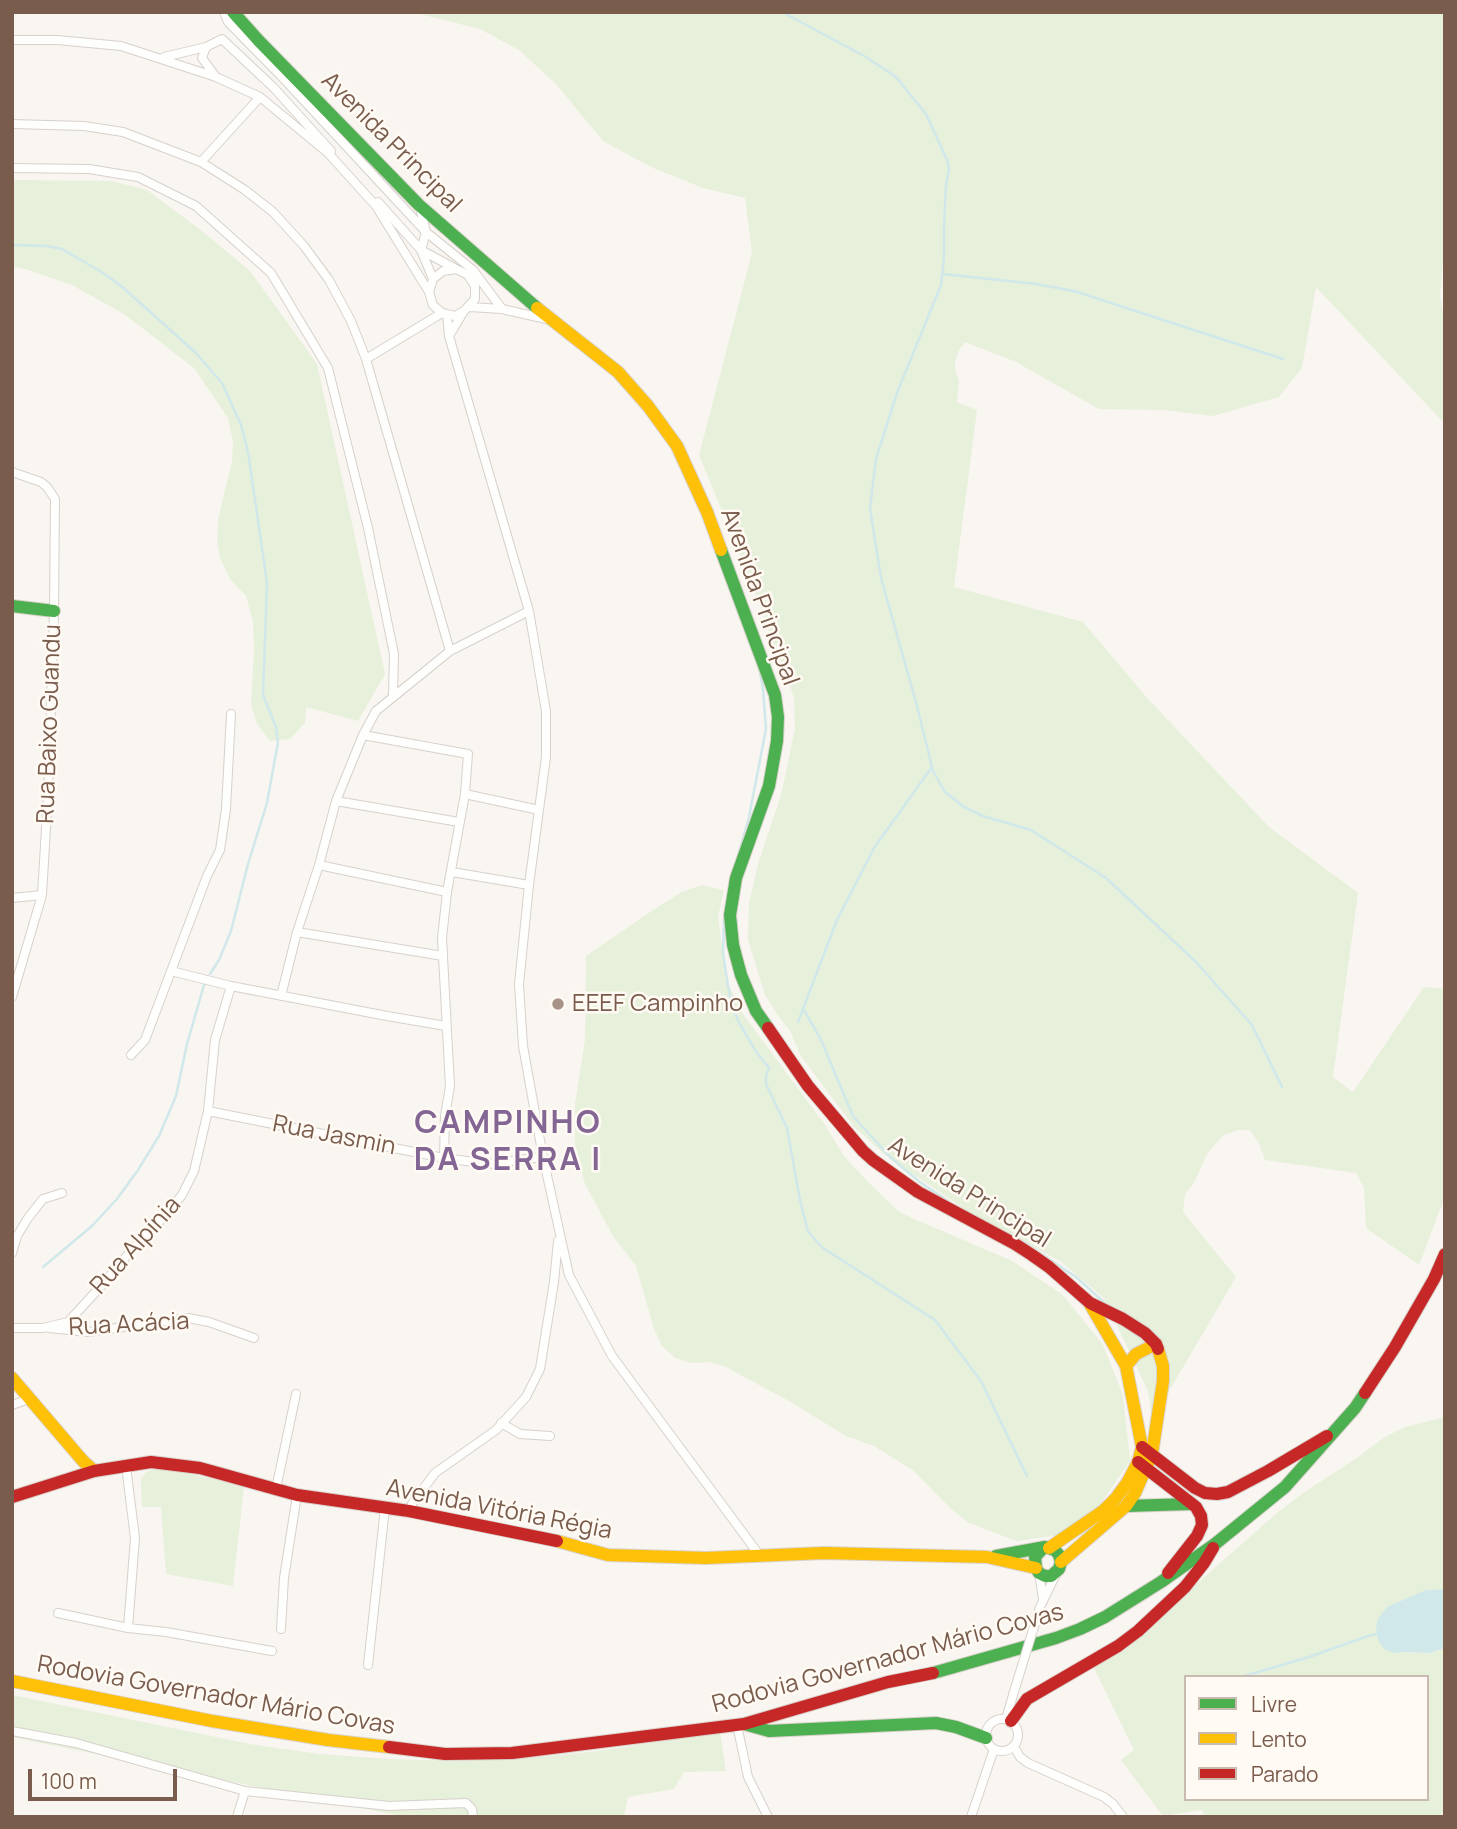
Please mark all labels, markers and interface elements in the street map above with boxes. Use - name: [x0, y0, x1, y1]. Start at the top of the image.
- street label: Avenida Principal: [315, 67, 467, 219]
- street label: Avenida Principal: [714, 504, 804, 690]
- street label: Rua Baixo Guandu: [32, 624, 68, 824]
- place label: EEEF Campinho: [572, 990, 743, 1018]
- marker: EEEF Campinho: [550, 996, 566, 1012]
- district label: CAMPINHO DA SERRA I: [415, 1105, 601, 1180]
- street label: Rua Jasmin: [270, 1110, 398, 1162]
- street label: Avenida Principal: [882, 1131, 1056, 1255]
- street label: Rua Alpínia: [85, 1191, 187, 1301]
- street label: Rua Acácia: [68, 1307, 190, 1343]
- street label: Avenida Vitória Régia: [384, 1474, 614, 1546]
- street label: Rodovia Governador Mário Covas: [709, 1598, 1067, 1720]
- street label: Rodovia Governador Mário Covas: [35, 1650, 397, 1742]
- legend: [1184, 1675, 1429, 1801]
- text: Livre: [1251, 1690, 1297, 1718]
- text: Lento: [1251, 1725, 1307, 1753]
- scale bar: [32, 1756, 180, 1800]
- text: Parado: [1251, 1760, 1319, 1788]
- text: 100 m: [41, 1767, 97, 1795]

